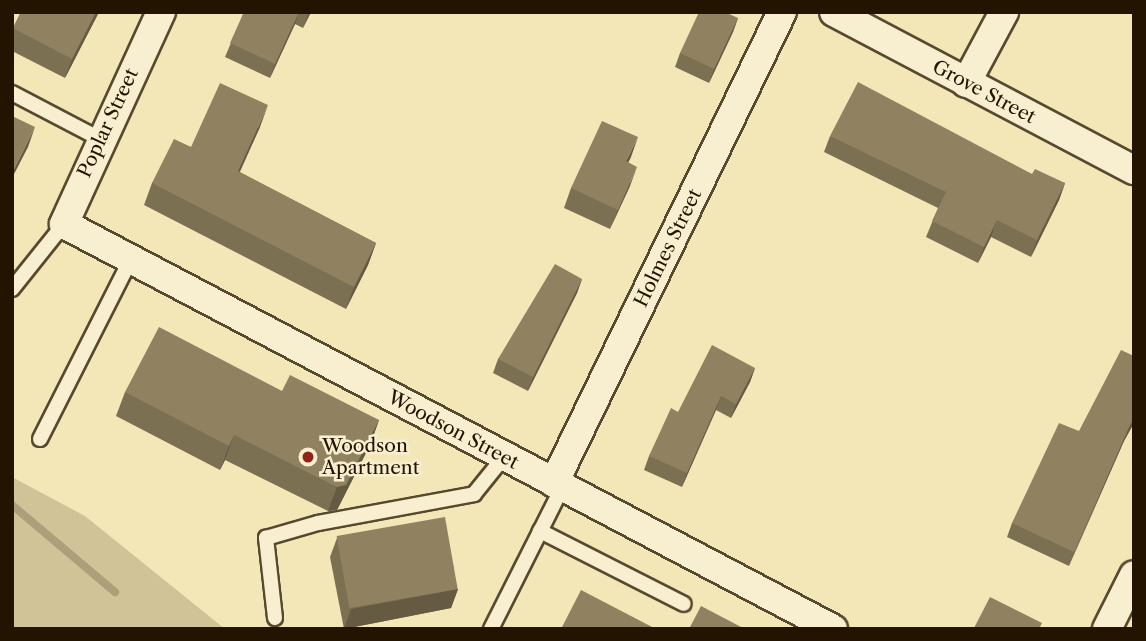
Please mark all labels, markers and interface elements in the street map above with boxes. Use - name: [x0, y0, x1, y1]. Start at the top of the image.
- street label: Grove Street: [929, 55, 1039, 129]
- street label: Poplar Street: [73, 65, 143, 181]
- street label: Holmes Street: [630, 185, 706, 311]
- street label: Woodson Street: [384, 386, 522, 474]
- place label: Woodson Apartment: [322, 435, 419, 479]
- marker: Woodson Apartment: [300, 449, 316, 465]

